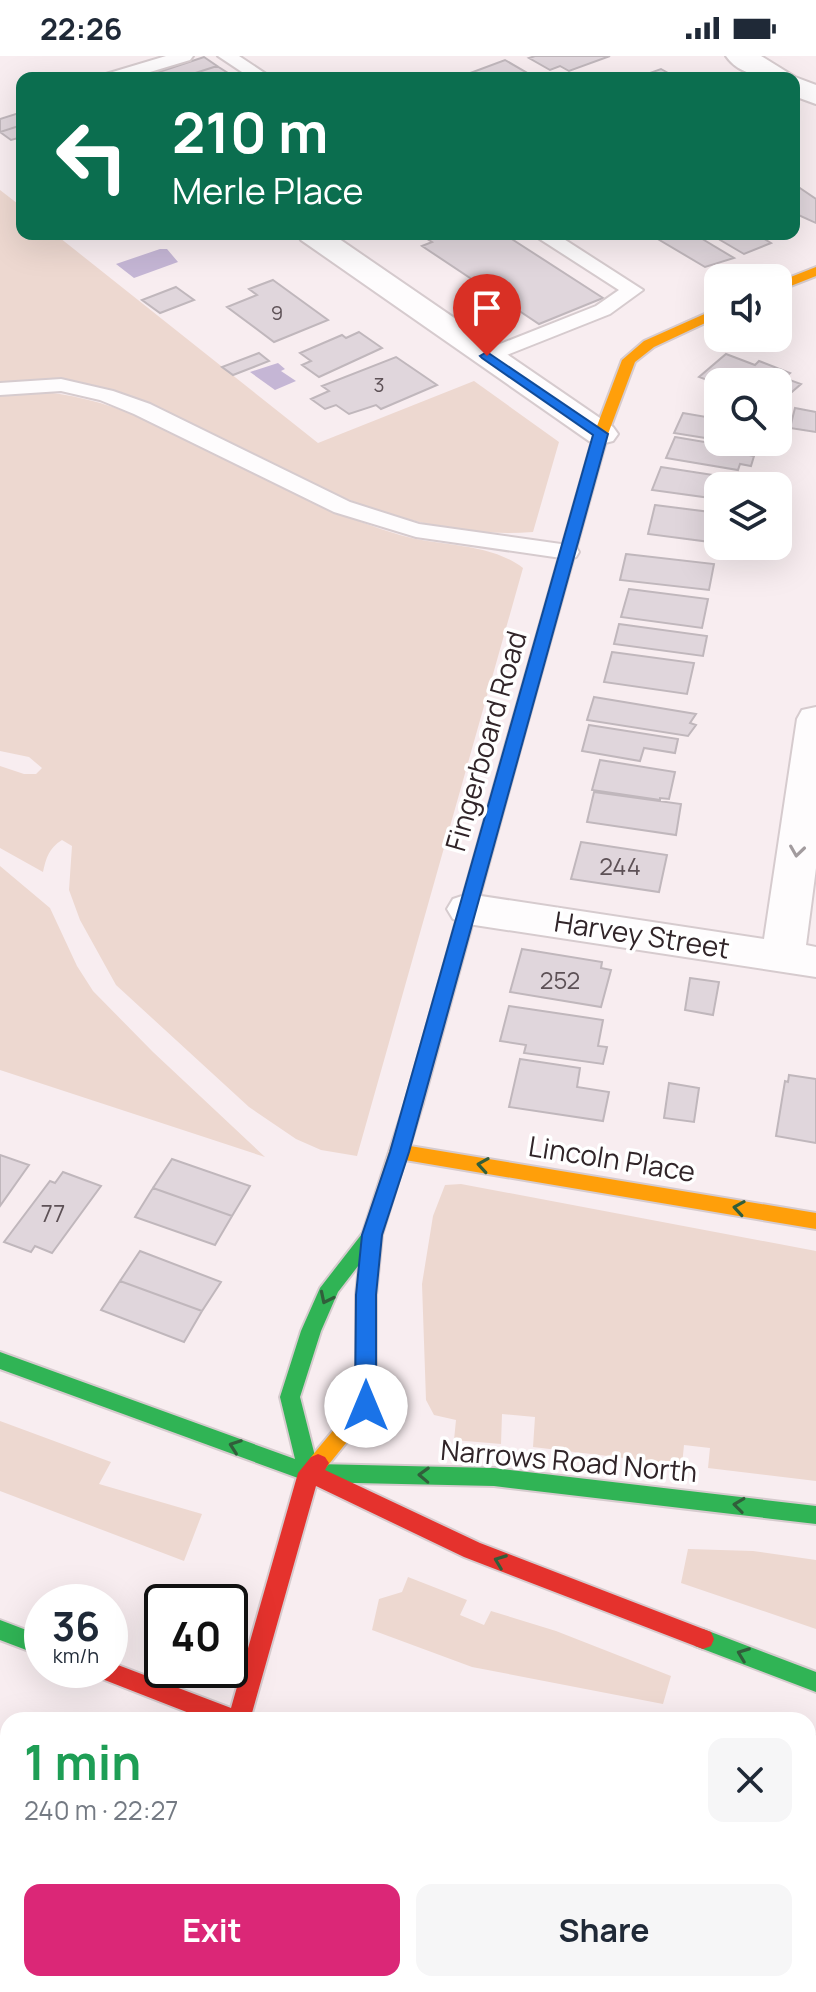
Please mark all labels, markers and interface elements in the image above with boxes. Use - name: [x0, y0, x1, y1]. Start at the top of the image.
- text: 22:26: [40, 8, 123, 49]
- text: 210 m: [172, 93, 328, 170]
- icon: left: [40, 104, 144, 208]
- text: Merle Place: [172, 166, 364, 215]
- map controls: [704, 264, 792, 560]
- button: sound: [704, 264, 792, 352]
- pin: [453, 274, 521, 356]
- icon: arrive: [465, 286, 509, 330]
- house number: 9: [271, 299, 283, 326]
- button: search: [704, 368, 792, 456]
- house number: 3: [373, 371, 385, 398]
- button: layers: [704, 472, 792, 560]
- street label: Fingerboard Road: [435, 626, 535, 855]
- one-way arrow: [789, 844, 806, 858]
- house number: 244: [599, 849, 641, 882]
- street label: Harvey Street: [552, 901, 733, 967]
- house number: 252: [540, 963, 580, 996]
- street label: Lincoln Place: [526, 1126, 698, 1190]
- one-way arrow: [476, 1158, 489, 1175]
- house number: 77: [41, 1196, 65, 1229]
- one-way arrow: [732, 1200, 746, 1217]
- one-way arrow: [321, 1290, 336, 1305]
- position arrow: [324, 1364, 408, 1448]
- street label: Narrows Road North: [439, 1430, 699, 1490]
- one-way arrow: [229, 1439, 243, 1456]
- one-way arrow: [417, 1466, 430, 1484]
- one-way arrow: [732, 1497, 745, 1514]
- one-way arrow: [494, 1554, 508, 1571]
- speed limit sign: 40: [144, 1584, 248, 1688]
- text: 36: [52, 1598, 100, 1653]
- text: km/h: [53, 1642, 99, 1669]
- one-way arrow: [737, 1647, 751, 1664]
- text: 1 min: [24, 1729, 141, 1794]
- button: close: [708, 1738, 792, 1822]
- text: 240 m · 22:27: [24, 1792, 178, 1828]
- button: Exit: [24, 1884, 400, 1976]
- button: Share: [416, 1884, 792, 1976]

